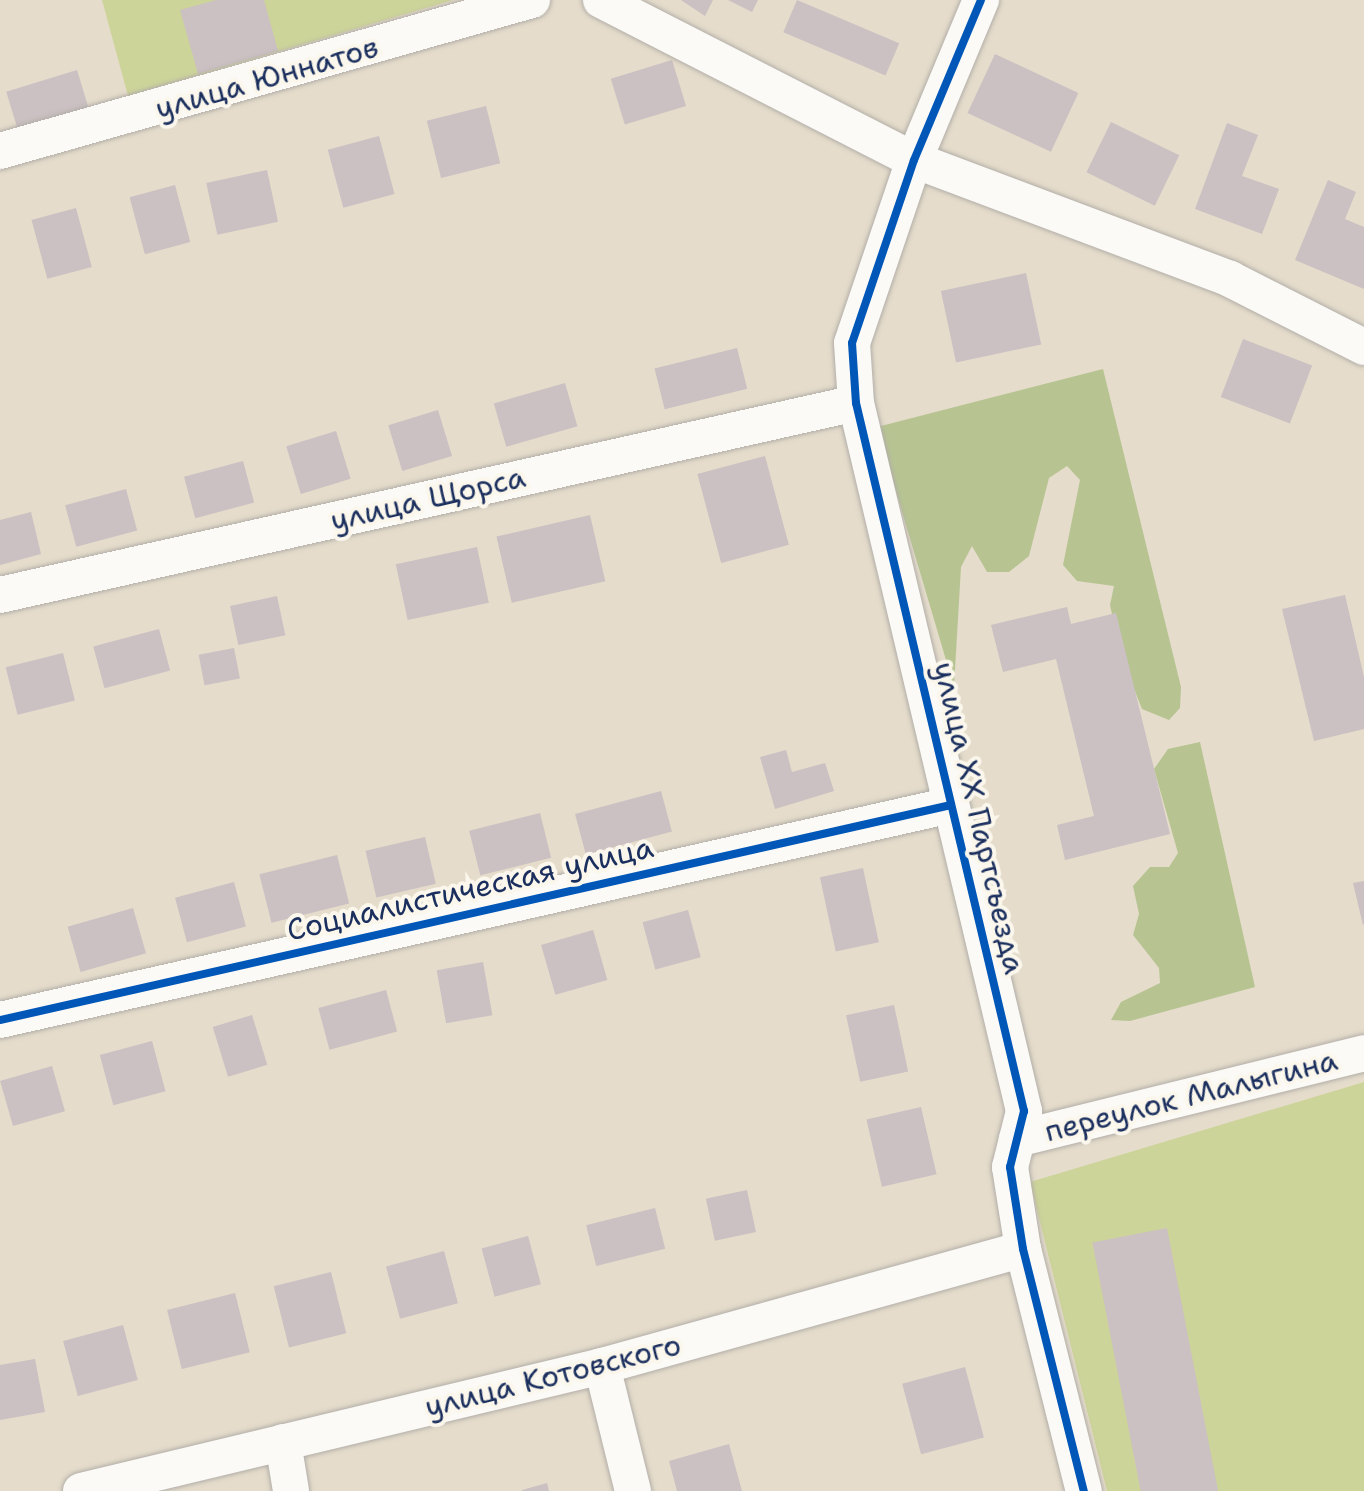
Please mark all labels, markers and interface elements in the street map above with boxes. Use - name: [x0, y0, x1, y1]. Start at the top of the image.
- street label: улица Юннатов: [151, 29, 383, 127]
- street label: улица Щорса: [327, 459, 529, 539]
- street label: улица XX Партсъезда: [926, 658, 1032, 978]
- street label: Социалистическая улица: [283, 829, 657, 949]
- street label: переулок Малыгина: [1041, 1042, 1341, 1150]
- street label: улица Котовского: [421, 1327, 685, 1425]

